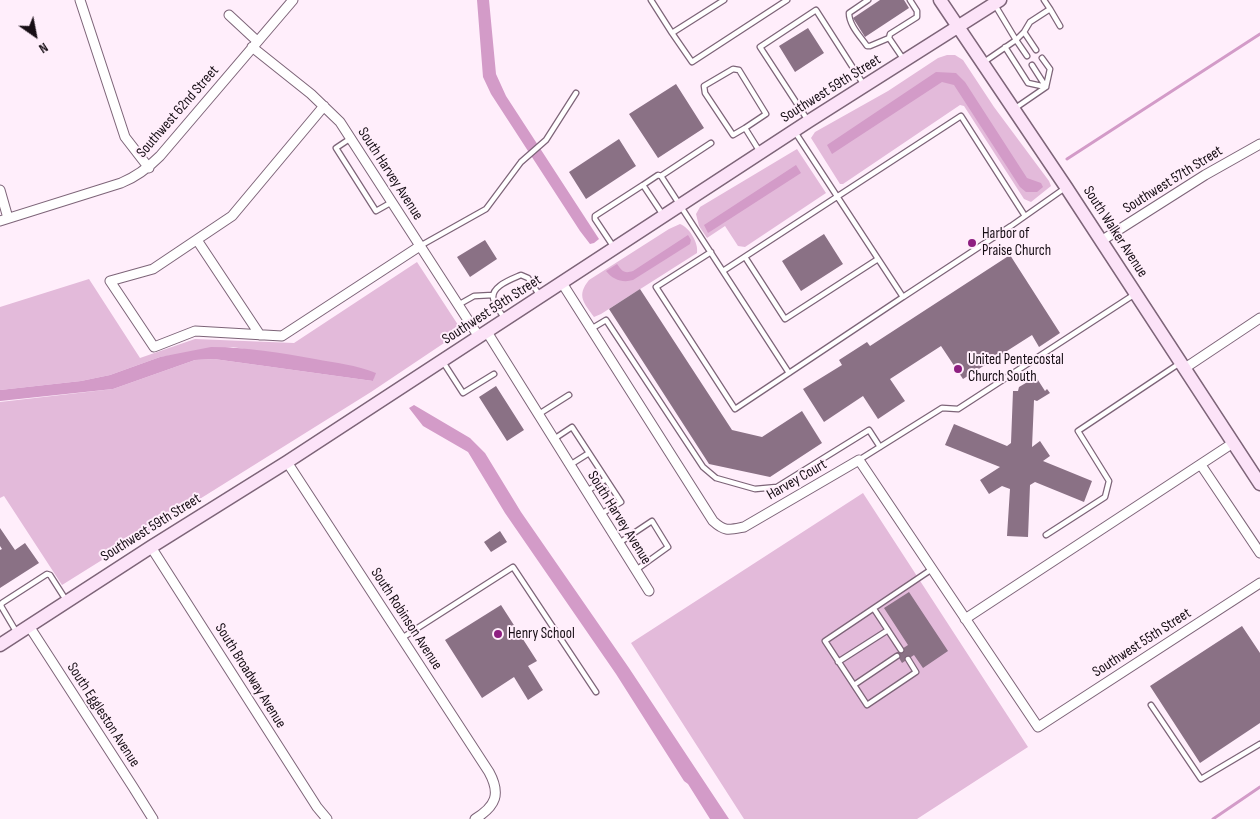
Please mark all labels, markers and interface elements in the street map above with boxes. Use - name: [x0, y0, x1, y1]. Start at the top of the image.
- north arrow: [10, 10, 60, 60]
- text: N: [36, 39, 51, 57]
- street label: Southwest 59th Street: [778, 51, 884, 127]
- street label: Southwest 62nd Street: [133, 62, 223, 162]
- street label: South Harvey Avenue: [353, 124, 427, 224]
- street label: Southwest 57th Street: [1120, 142, 1226, 218]
- street label: South Walker Avenue: [1079, 183, 1151, 281]
- place label: Harbor of Praise Church: [982, 225, 1051, 260]
- marker: Harbor of Praise Church: [966, 237, 978, 249]
- street label: Southwest 59th Street: [439, 271, 545, 349]
- place label: United Pentecostal Church South: [968, 351, 1064, 386]
- marker: United Pentecostal Church South: [952, 363, 964, 375]
- street label: Harvey Court: [764, 456, 830, 504]
- street label: South Harvey Avenue: [583, 468, 655, 568]
- street label: Southwest 59th Street: [98, 490, 204, 566]
- street label: South Robinson Avenue: [366, 565, 446, 673]
- street label: Southwest 55th Street: [1089, 604, 1195, 682]
- street label: South Broadway Avenue: [211, 620, 289, 732]
- place label: Henry School: [508, 625, 575, 643]
- marker: Henry School: [492, 628, 504, 640]
- street label: South Eggleston Avenue: [63, 659, 143, 771]

